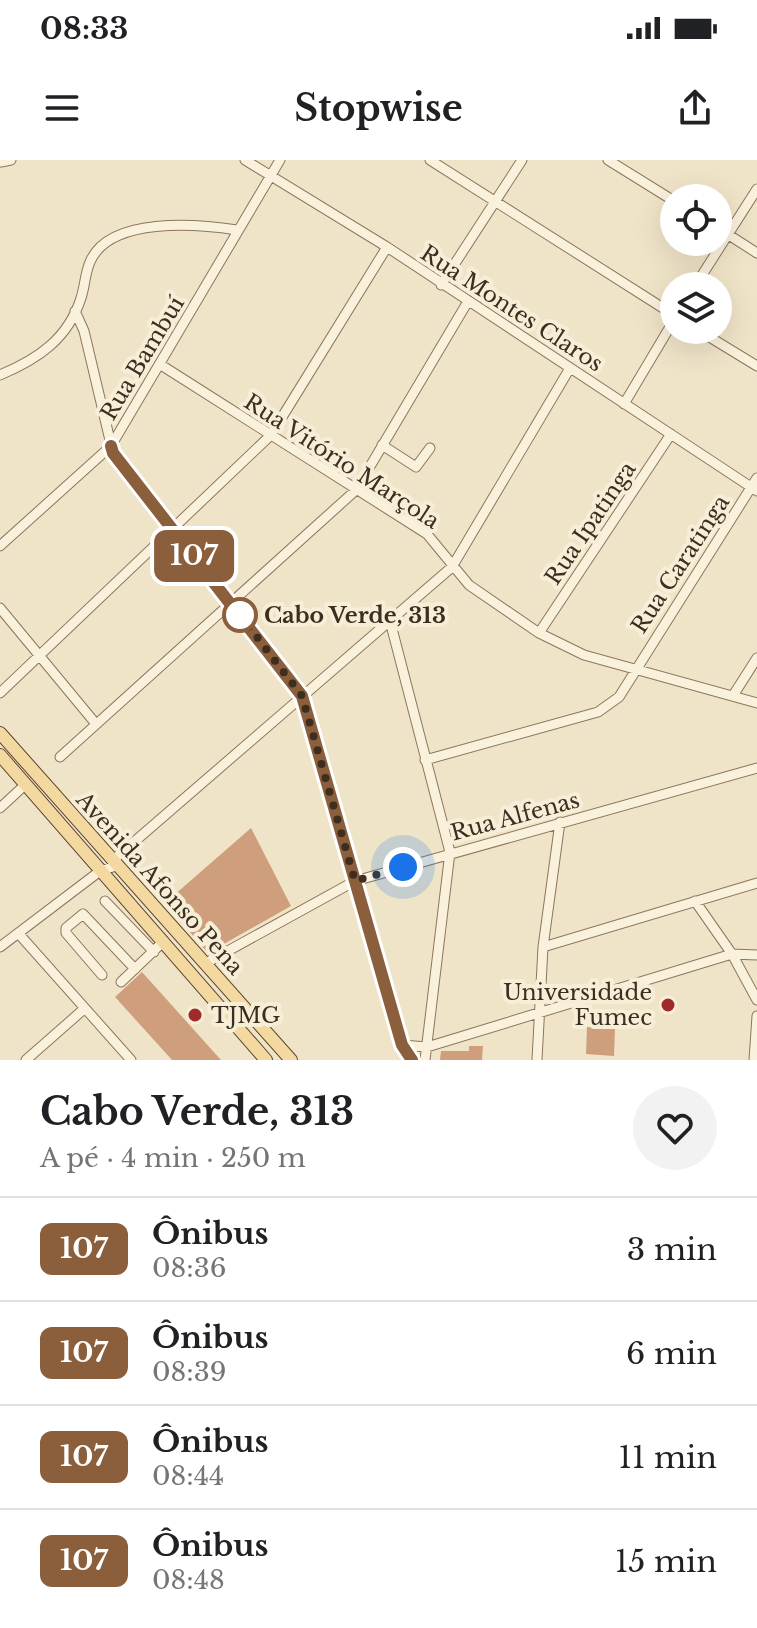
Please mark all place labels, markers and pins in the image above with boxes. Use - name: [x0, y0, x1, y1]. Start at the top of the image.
- marker: Cabo Verde, 313: [223, 598, 257, 632]
- place label: Cabo Verde, 313: [264, 602, 446, 629]
- place label: Universidade Fumec: [503, 979, 652, 1031]
- marker: Universidade Fumec: [659, 996, 677, 1014]
- place label: TJMG: [211, 1002, 280, 1029]
- marker: TJMG: [186, 1006, 204, 1024]

